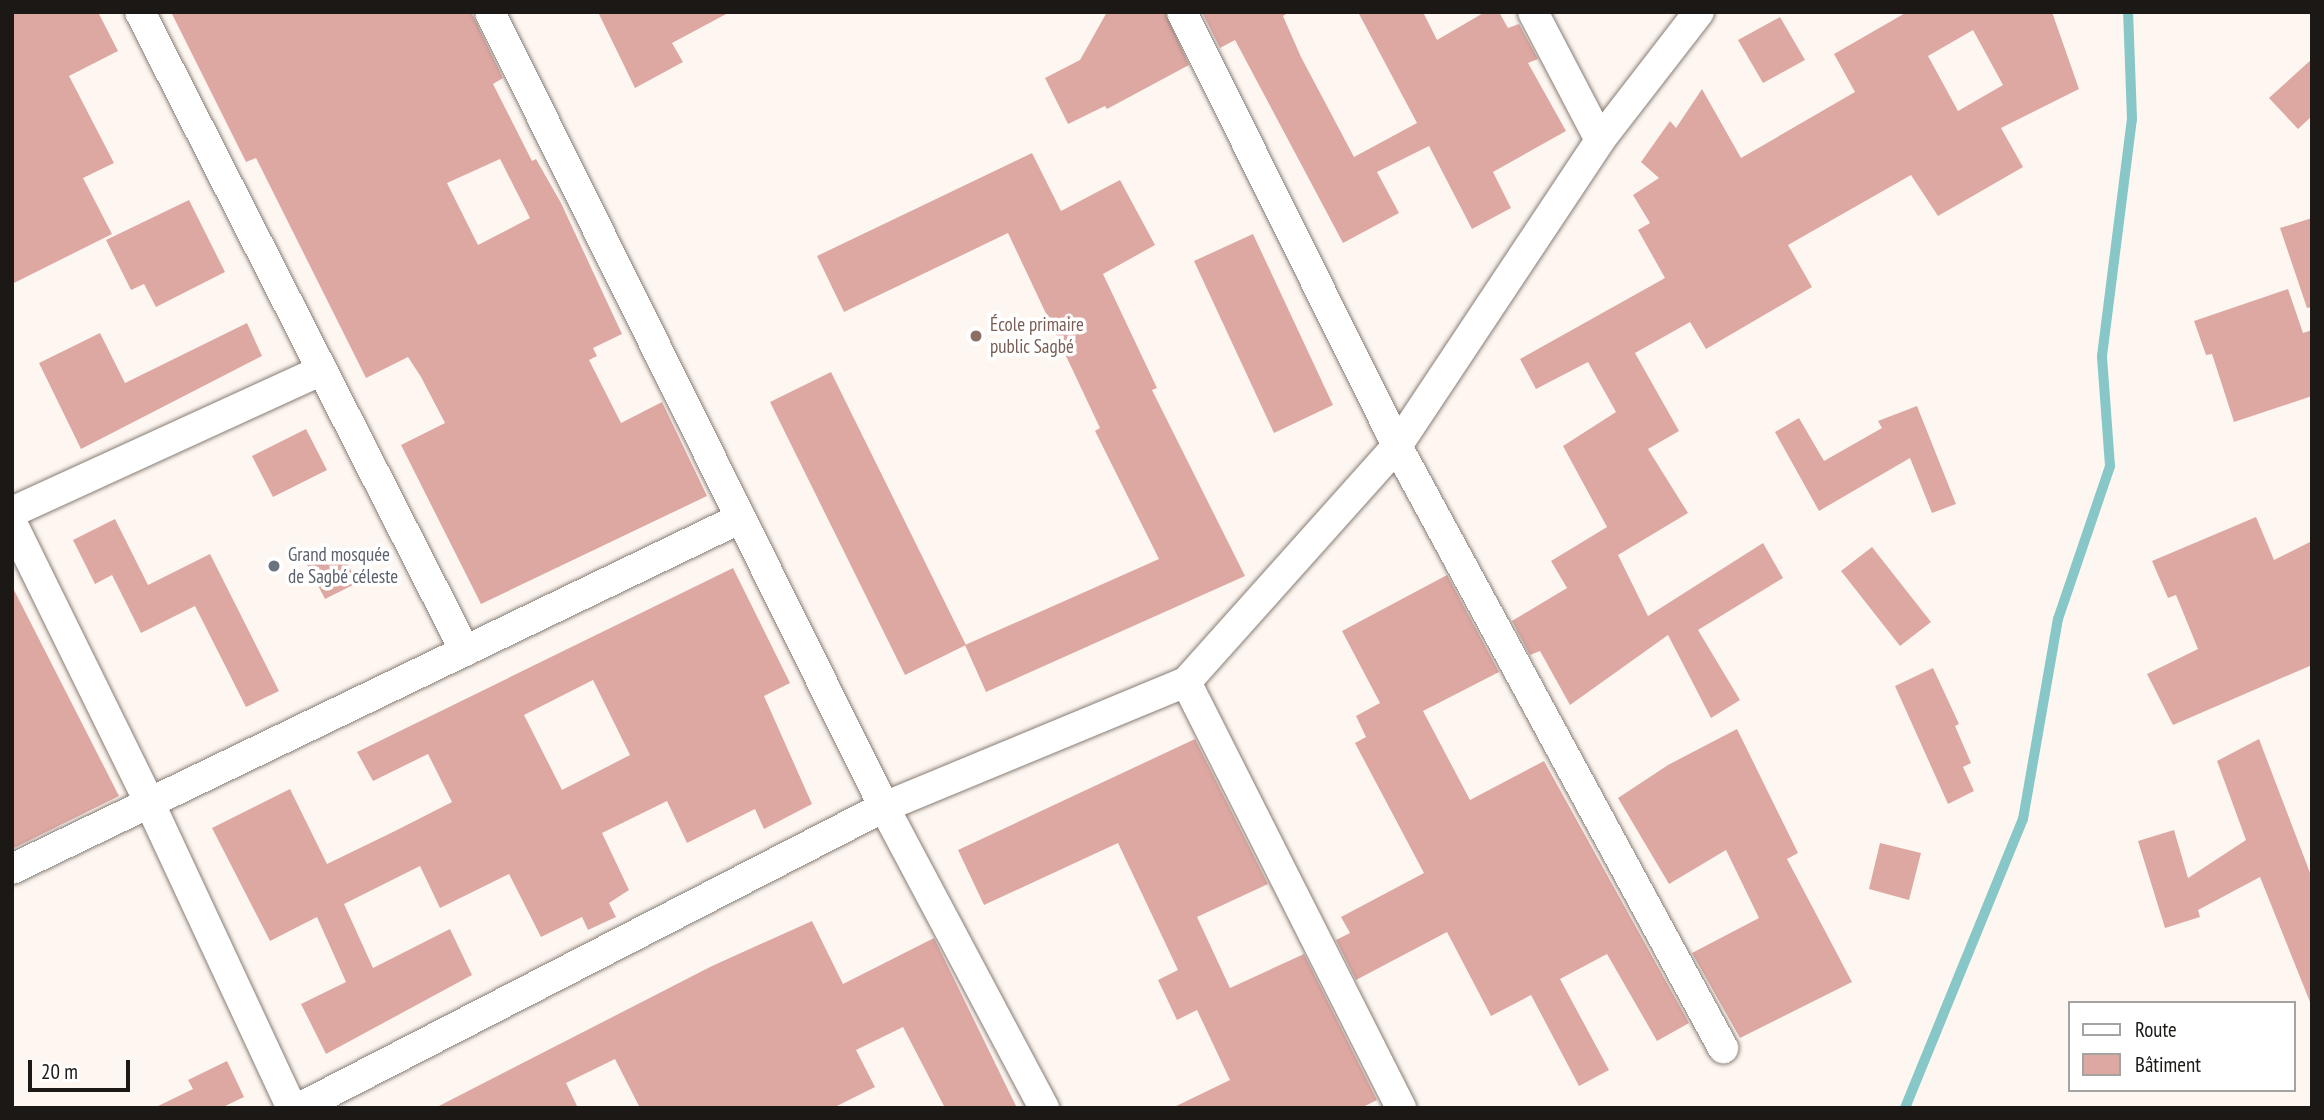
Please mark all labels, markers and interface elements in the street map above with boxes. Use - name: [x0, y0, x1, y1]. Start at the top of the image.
- place label: École primaire public Sagbé: [990, 314, 1084, 358]
- marker: École primaire public Sagbé: [968, 328, 984, 344]
- place label: Grand mosquée de Sagbé céleste: [288, 544, 398, 588]
- marker: Grand mosquée de Sagbé céleste: [266, 558, 282, 574]
- legend: [2068, 1001, 2296, 1092]
- text: Route: [2135, 1016, 2177, 1043]
- scale bar: [32, 1046, 133, 1090]
- text: Bâtiment: [2135, 1051, 2201, 1078]
- text: 20 m: [41, 1058, 78, 1085]

